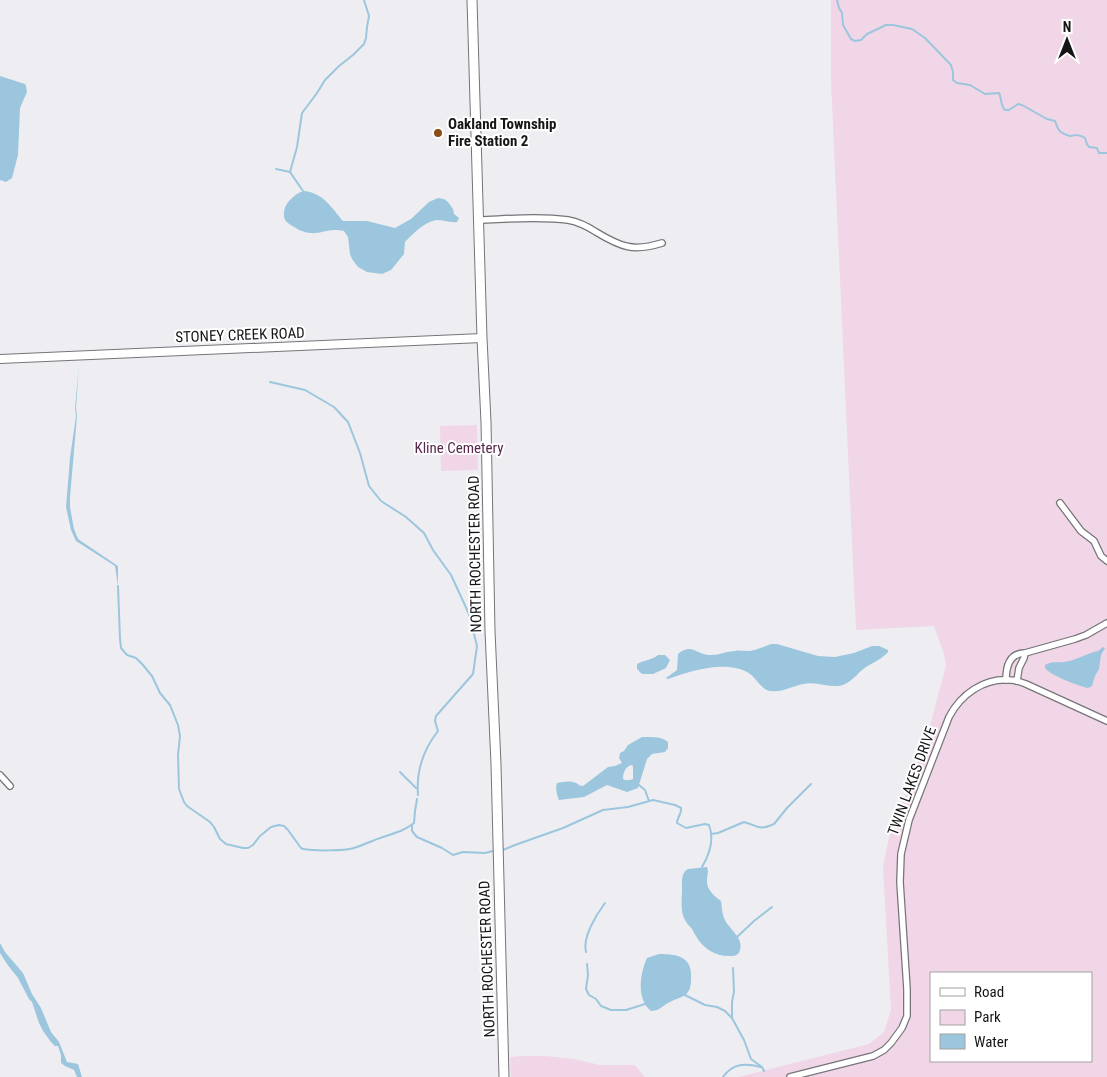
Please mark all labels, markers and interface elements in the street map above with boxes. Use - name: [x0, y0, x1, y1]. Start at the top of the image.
- north arrow: [1042, 15, 1092, 65]
- text: N: [1063, 19, 1071, 35]
- place label: Oakland Township Fire Station 2: [448, 115, 556, 150]
- marker: Oakland Township Fire Station 2: [432, 127, 444, 139]
- street label: STONEY CREEK ROAD: [175, 324, 305, 346]
- park label: Kline Cemetery: [414, 439, 504, 457]
- street label: NORTH ROCHESTER ROAD: [465, 475, 485, 633]
- street label: TWIN LAKES DRIVE: [884, 724, 940, 838]
- street label: NORTH ROCHESTER ROAD: [475, 880, 499, 1038]
- legend: [930, 972, 1092, 1062]
- text: Road: [974, 983, 1004, 1001]
- text: Park: [974, 1008, 1001, 1026]
- text: Water: [974, 1033, 1009, 1051]

